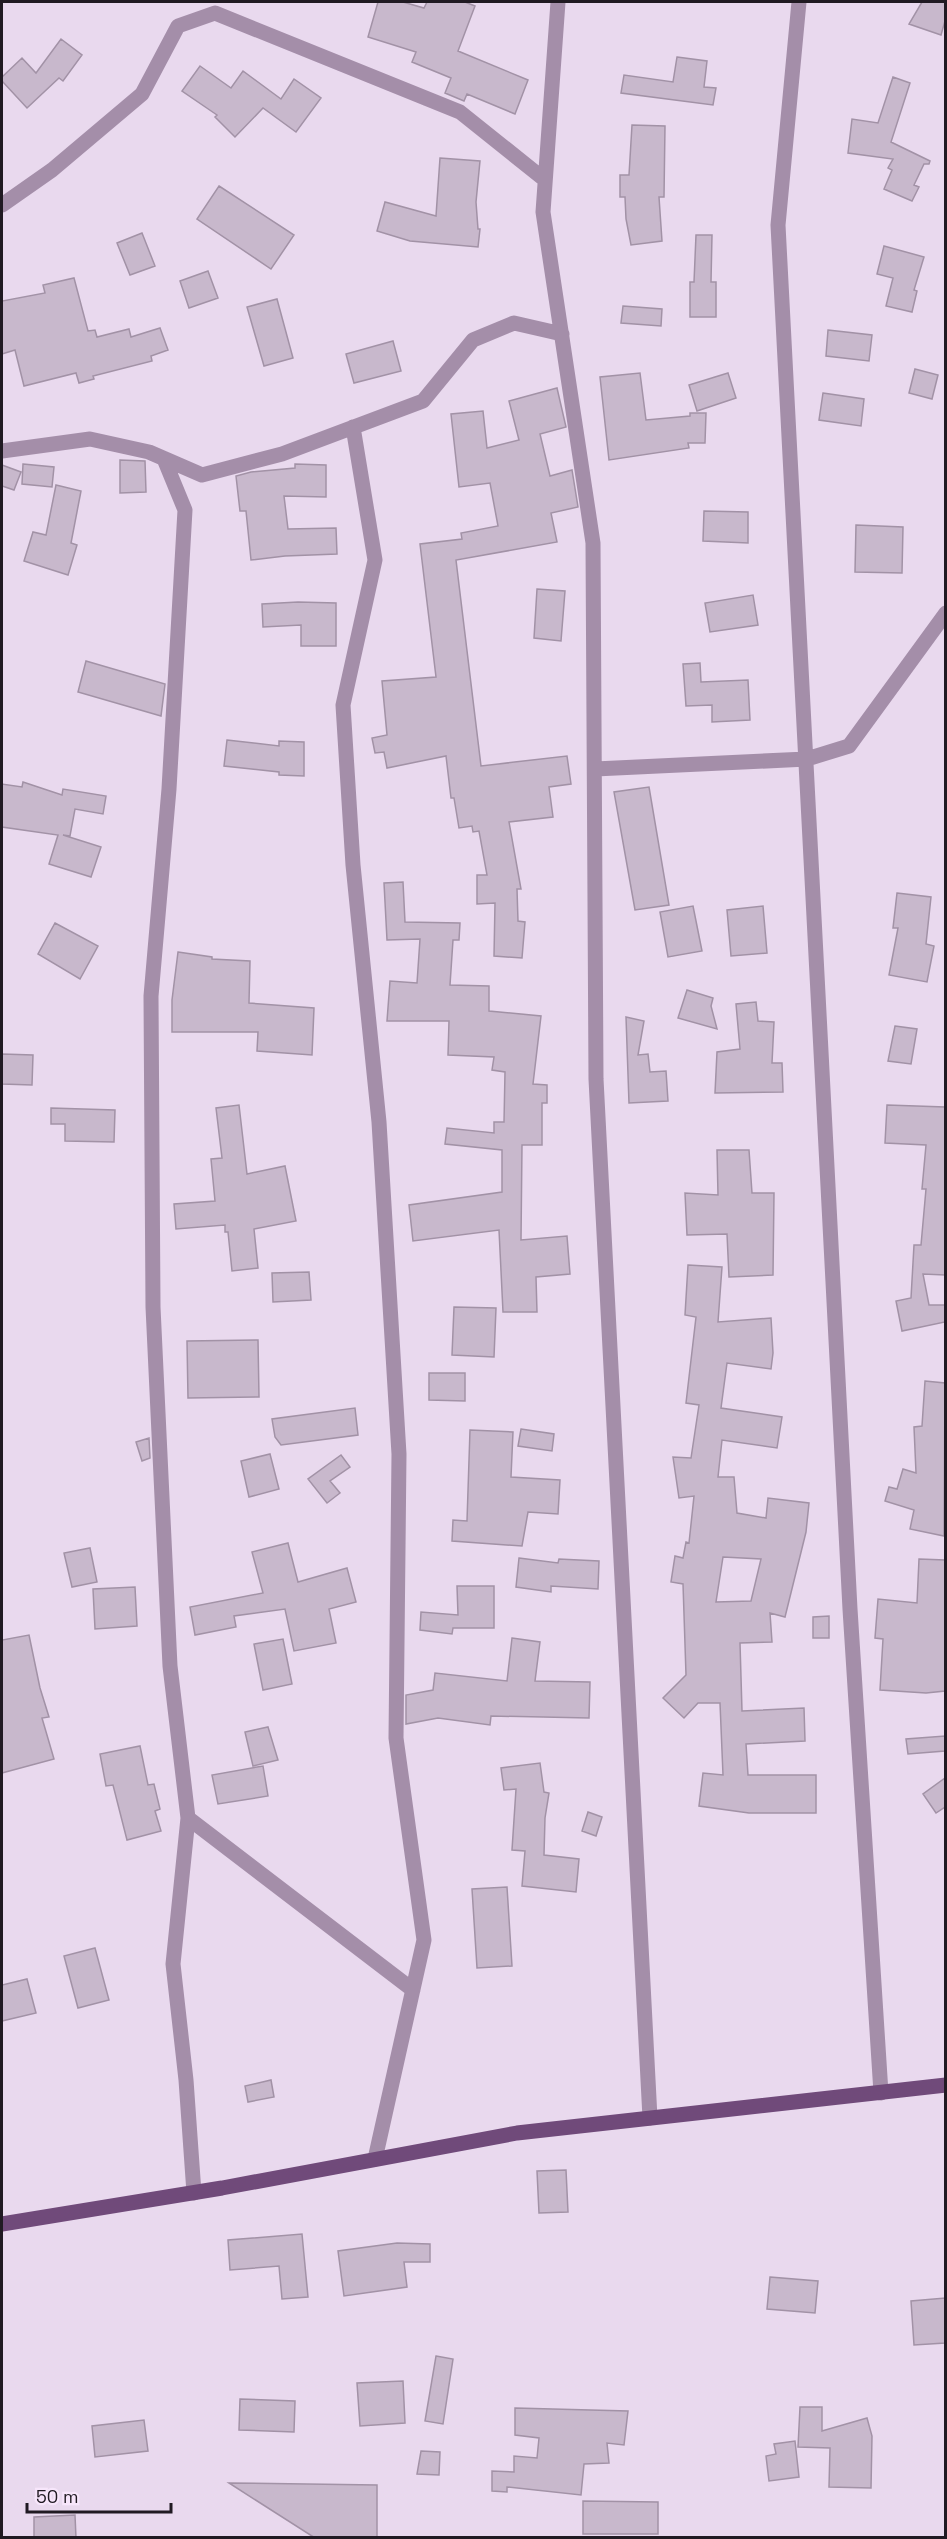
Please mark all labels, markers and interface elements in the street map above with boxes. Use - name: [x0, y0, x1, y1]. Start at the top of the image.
- scale bar: [27, 2476, 171, 2514]
- text: 50 m: [36, 2485, 78, 2508]

